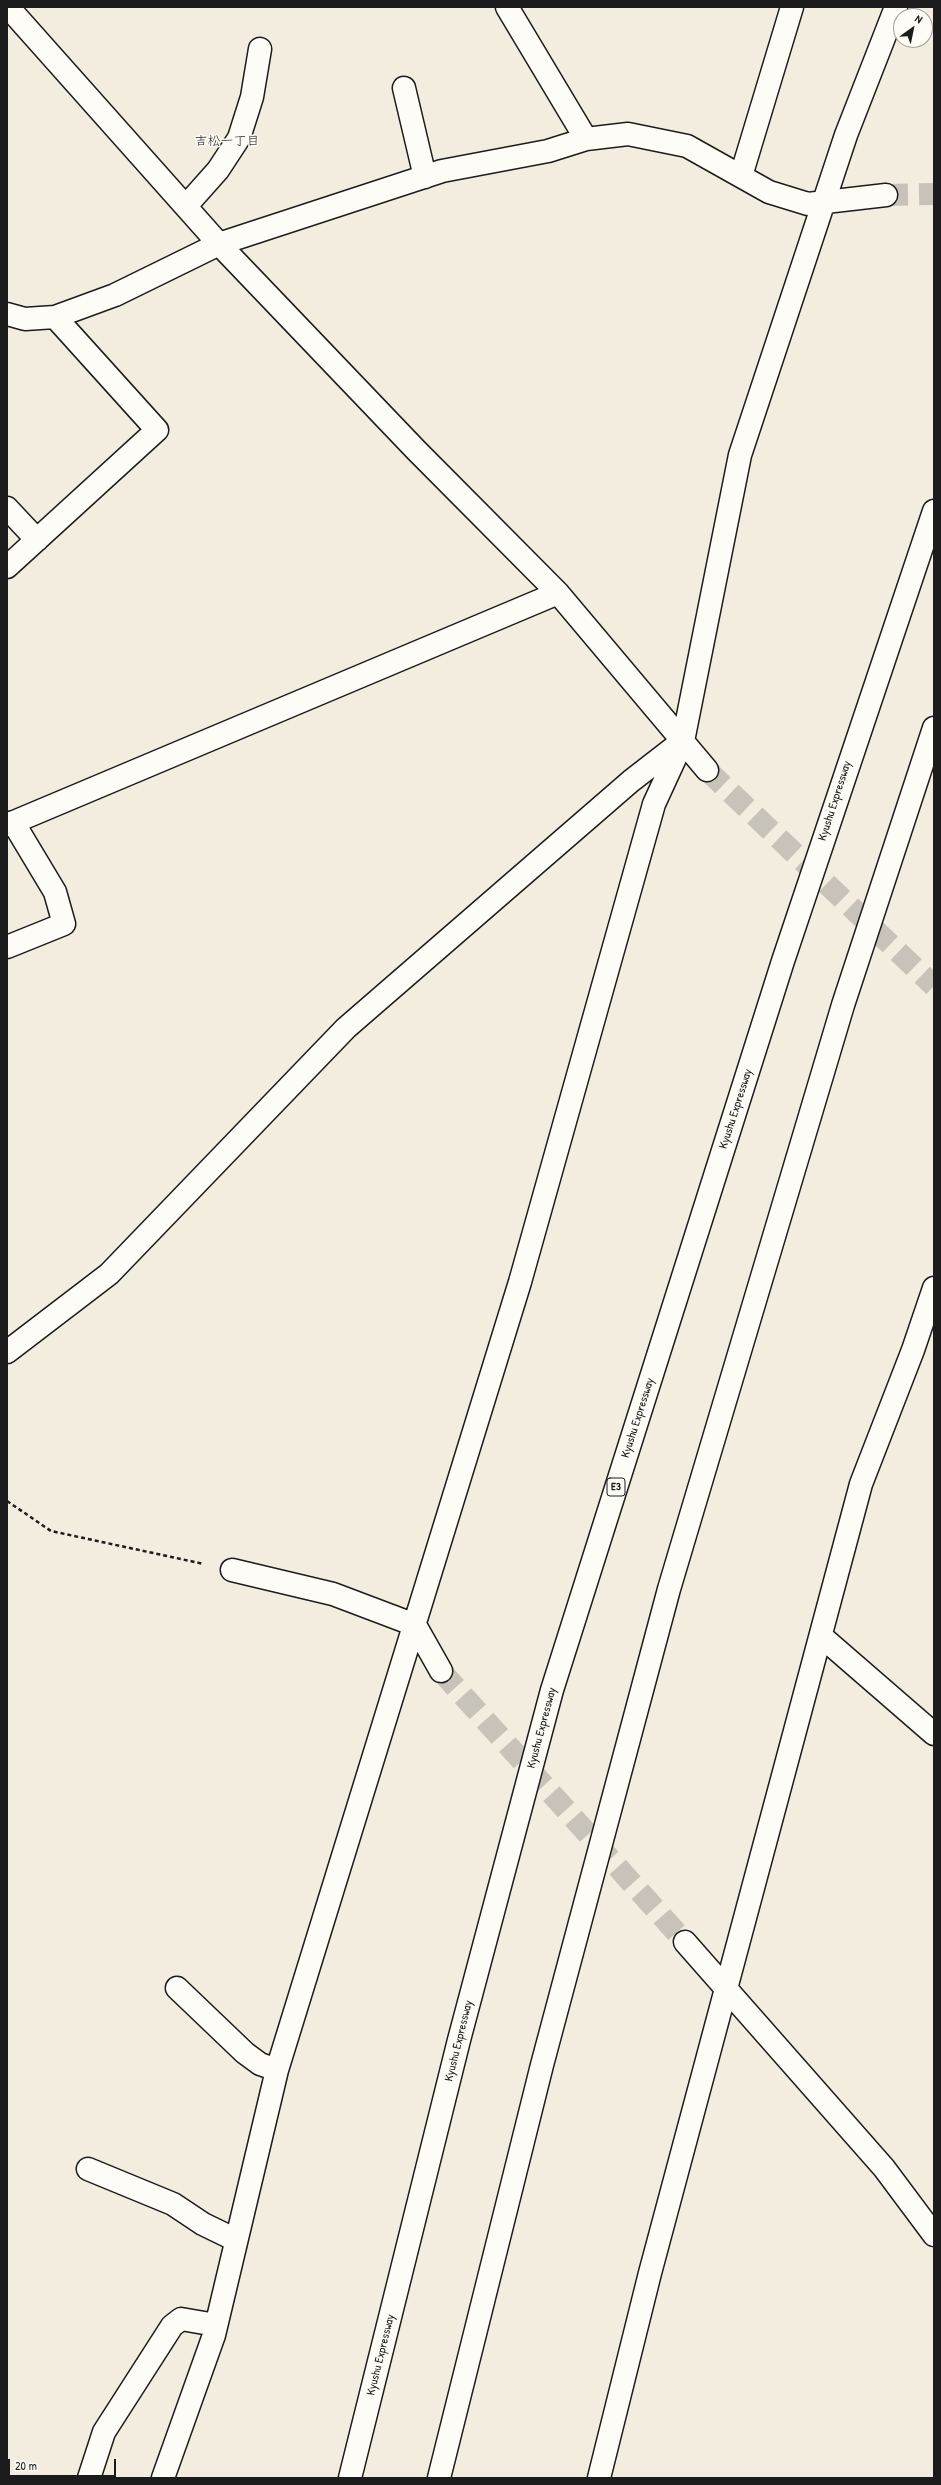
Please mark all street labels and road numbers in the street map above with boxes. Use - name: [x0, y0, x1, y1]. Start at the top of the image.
- street label: Kyushu Expressway: [815, 759, 855, 843]
- street label: Kyushu Expressway: [716, 1067, 756, 1151]
- street label: Kyushu Expressway: [618, 1376, 658, 1460]
- road number: E3: [607, 1478, 625, 1496]
- street label: Kyushu Expressway: [524, 1686, 560, 1770]
- street label: Kyushu Expressway: [442, 1999, 476, 2083]
- street label: Kyushu Expressway: [364, 2313, 398, 2397]

